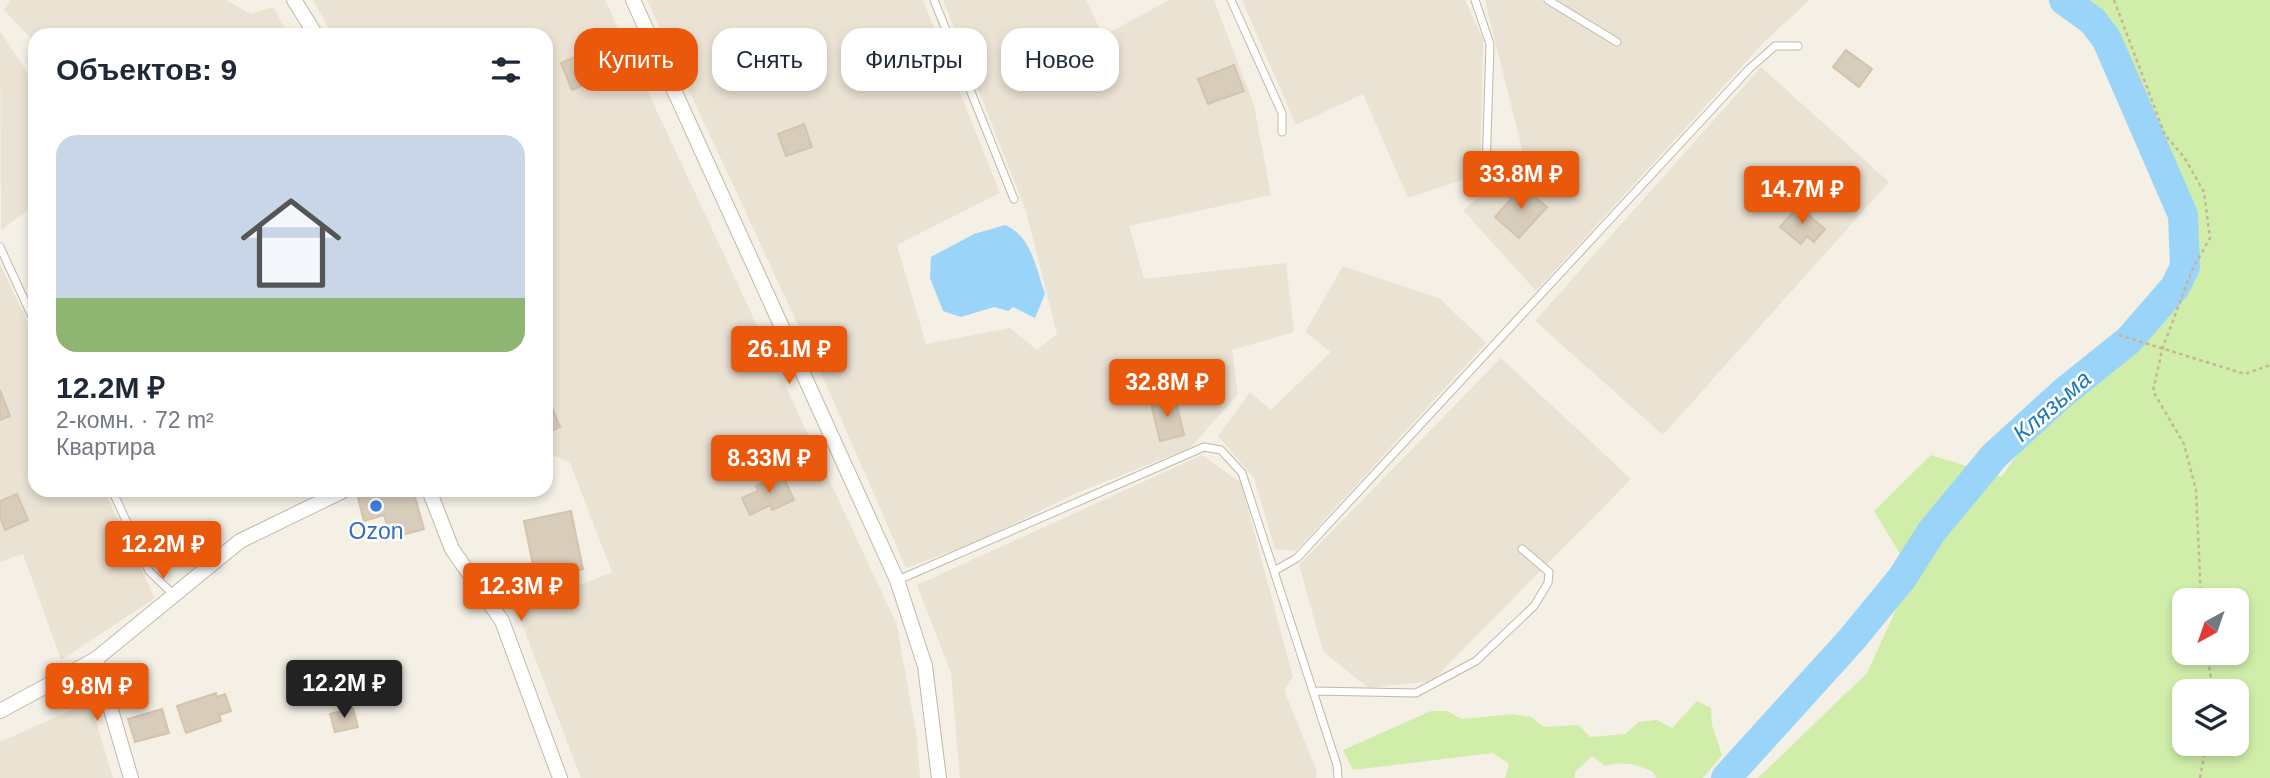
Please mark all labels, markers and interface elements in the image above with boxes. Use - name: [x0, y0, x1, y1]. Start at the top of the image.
- chip: Купить: [574, 28, 698, 91]
- chip: Снять: [712, 28, 827, 91]
- chip: Фильтры: [841, 28, 987, 91]
- chip: Новое: [1001, 28, 1119, 91]
- icon: filters: [487, 51, 525, 89]
- text: Объектов: 9: [56, 53, 237, 86]
- pin: 33.8M ₽: [1456, 152, 1586, 211]
- text: 33.8M ₽: [1479, 161, 1563, 187]
- pin: 14.7M ₽: [1737, 166, 1867, 226]
- text: 14.7M ₽: [1760, 176, 1844, 202]
- icon: home: [228, 180, 354, 306]
- pin: 26.1M ₽: [724, 326, 854, 386]
- text: 26.1M ₽: [747, 336, 831, 362]
- pin: 32.8M ₽: [1102, 360, 1232, 419]
- water label: Клязьма: [2007, 365, 2096, 447]
- text: 32.8M ₽: [1125, 369, 1209, 395]
- text: 12.2M ₽: [56, 371, 165, 404]
- text: 2-комн. · 72 m²: [56, 407, 214, 433]
- text: Квартира: [56, 434, 155, 460]
- pin: 8.33M ₽: [704, 435, 834, 495]
- text: 8.33M ₽: [727, 445, 811, 471]
- marker: Ozon: [368, 498, 384, 514]
- place label: Ozon: [349, 518, 403, 544]
- pin: 12.2M ₽: [98, 522, 228, 581]
- text: 12.2M ₽: [121, 531, 205, 557]
- pin: 12.3M ₽: [456, 564, 586, 623]
- text: 12.3M ₽: [479, 573, 563, 599]
- north arrow: [2172, 588, 2249, 665]
- map controls: [2172, 588, 2249, 756]
- pin: 12.2M ₽: [279, 660, 409, 720]
- pin: 9.8M ₽: [40, 664, 154, 723]
- text: 12.2M ₽: [302, 670, 386, 696]
- text: 9.8M ₽: [62, 673, 132, 699]
- button: layers: [2172, 679, 2249, 756]

